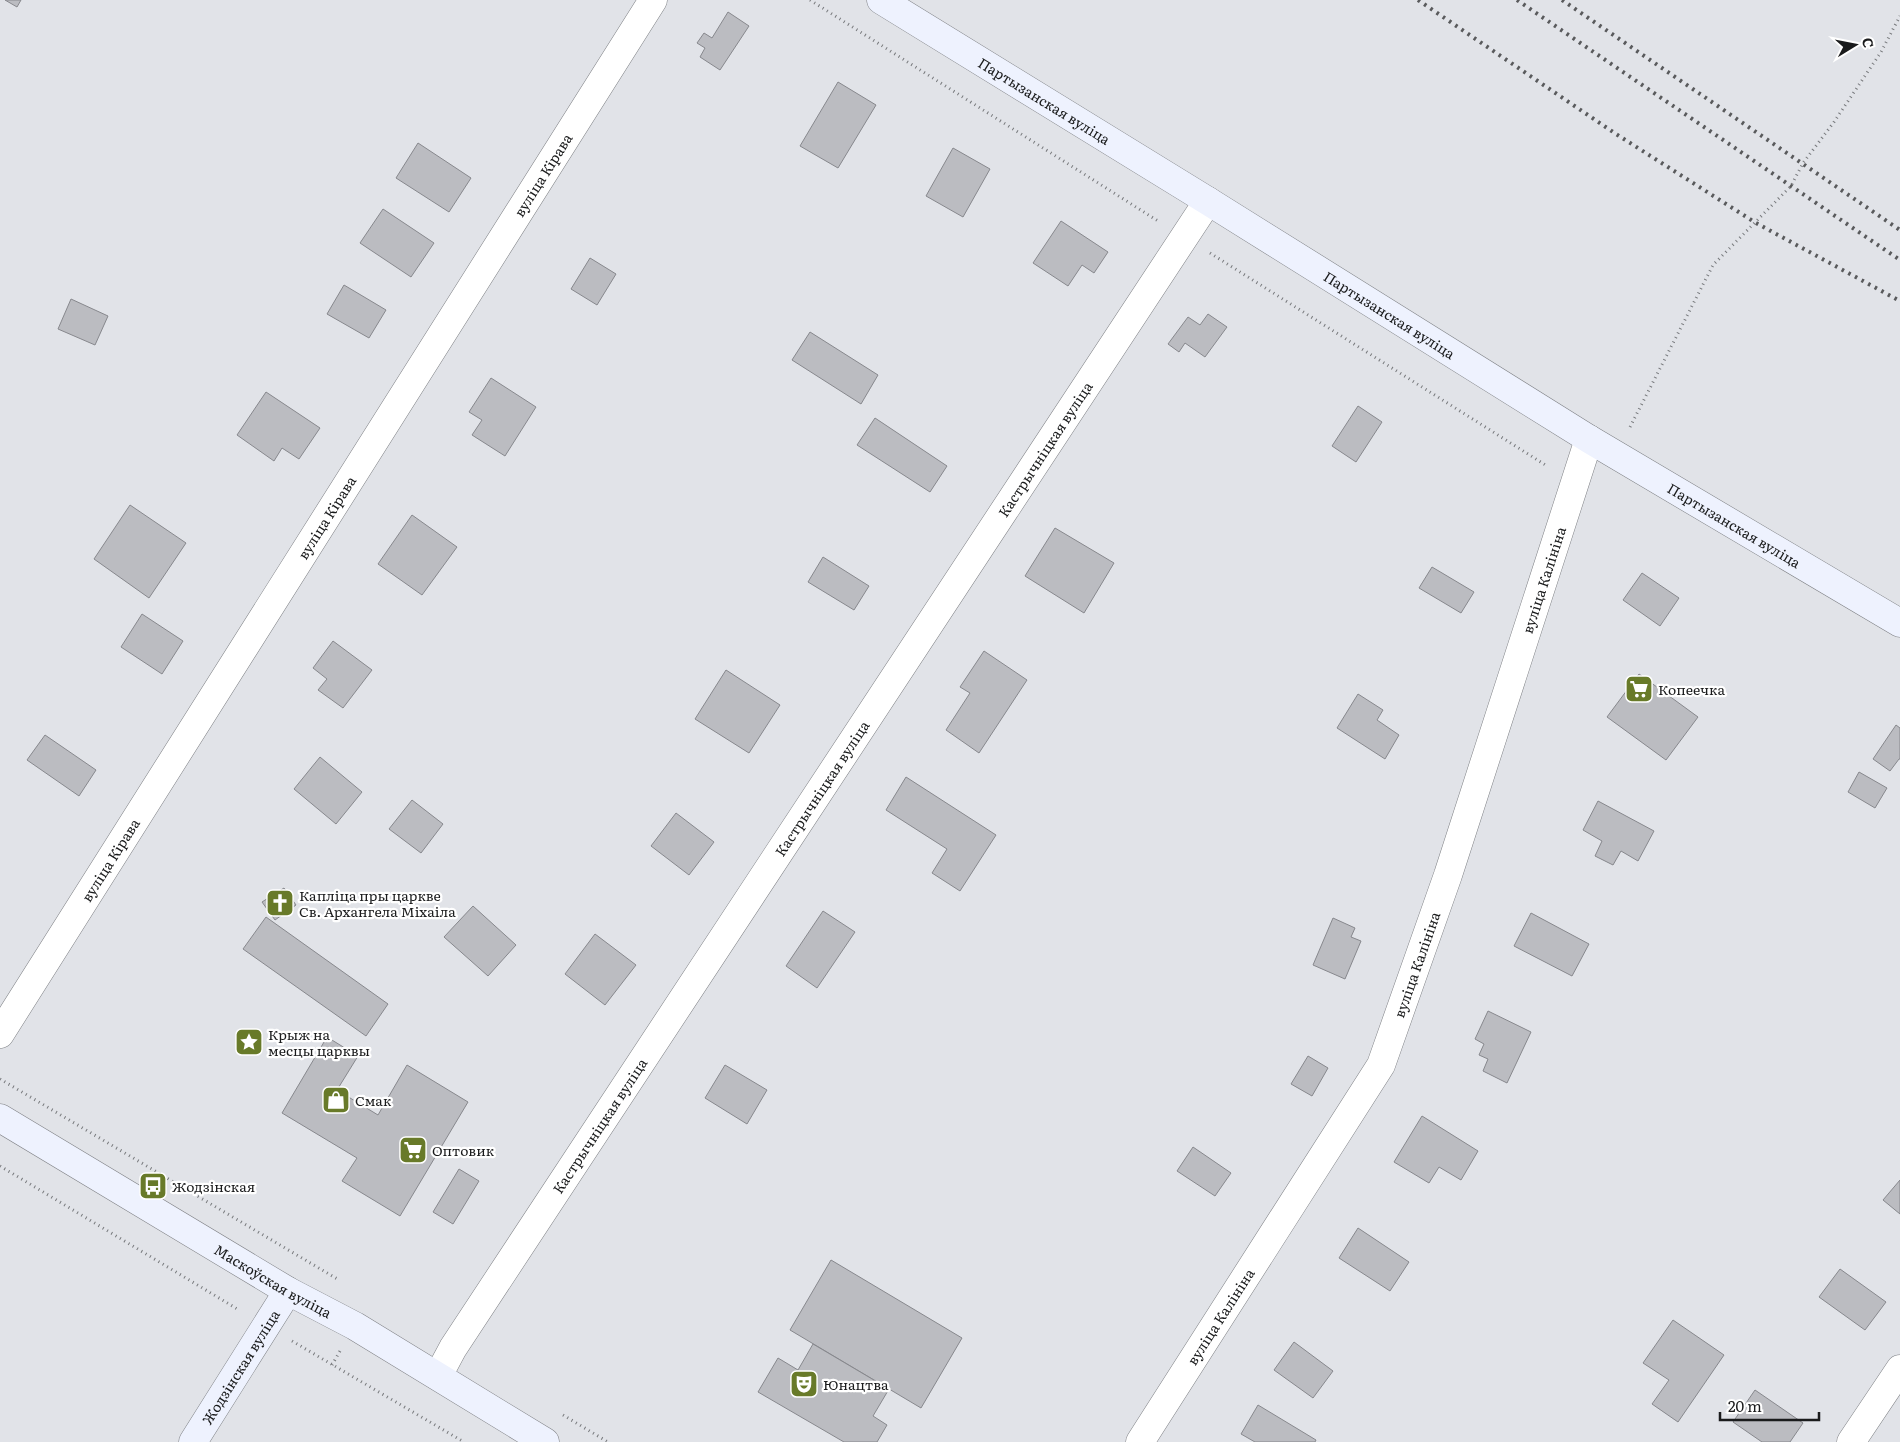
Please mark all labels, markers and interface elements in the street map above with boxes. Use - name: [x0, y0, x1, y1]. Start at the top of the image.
- north arrow: [1830, 20, 1880, 70]
- text: С: [1858, 36, 1880, 49]
- street label: Партызанская вуліца: [975, 52, 1115, 149]
- street label: вуліца Кірава: [509, 129, 577, 220]
- street label: Партызанская вуліца: [1320, 266, 1460, 363]
- street label: Кастрычніцкая вуліца: [993, 377, 1097, 521]
- street label: вуліца Кірава: [292, 471, 360, 563]
- street label: Партызанская вуліца: [1664, 478, 1805, 572]
- street label: вуліца Калініна: [1517, 524, 1570, 636]
- supermarket icon: Копеечка: [1624, 674, 1654, 704]
- place label: Копеечка: [1658, 679, 1725, 699]
- street label: Кастрычніцкая вуліца: [770, 716, 874, 860]
- street label: вуліца Кірава: [76, 814, 144, 905]
- place label: Капліца пры царкве Св. Архангела Міхаіла: [299, 885, 456, 921]
- church icon: Капліца пры царкве Св. Архангела Міхаіла: [265, 888, 295, 918]
- street label: вуліца Калініна: [1389, 908, 1444, 1020]
- place label: Крыж на месцы царквы: [268, 1024, 370, 1060]
- place icon: Крыж на месцы царквы: [234, 1027, 264, 1057]
- street label: Кастрычніцкая вуліца: [547, 1054, 652, 1197]
- shop icon: Смак: [321, 1085, 351, 1115]
- place label: Смак: [355, 1090, 392, 1110]
- supermarket icon: Оптовик: [398, 1135, 428, 1165]
- place label: Оптовик: [432, 1140, 495, 1160]
- bus stop icon: Жодзінская: [138, 1171, 168, 1201]
- place label: Жодзінская: [172, 1176, 255, 1196]
- street label: Маскоўская вуліца: [211, 1239, 336, 1322]
- street label: вуліца Калініна: [1182, 1264, 1259, 1369]
- street label: Жодзінская вуліца: [197, 1305, 284, 1428]
- theatre icon: Юнацтва: [789, 1369, 819, 1399]
- place label: Юнацтва: [823, 1374, 889, 1394]
- scale bar: [1720, 1390, 1819, 1422]
- text: 20 m: [1728, 1394, 1762, 1417]

